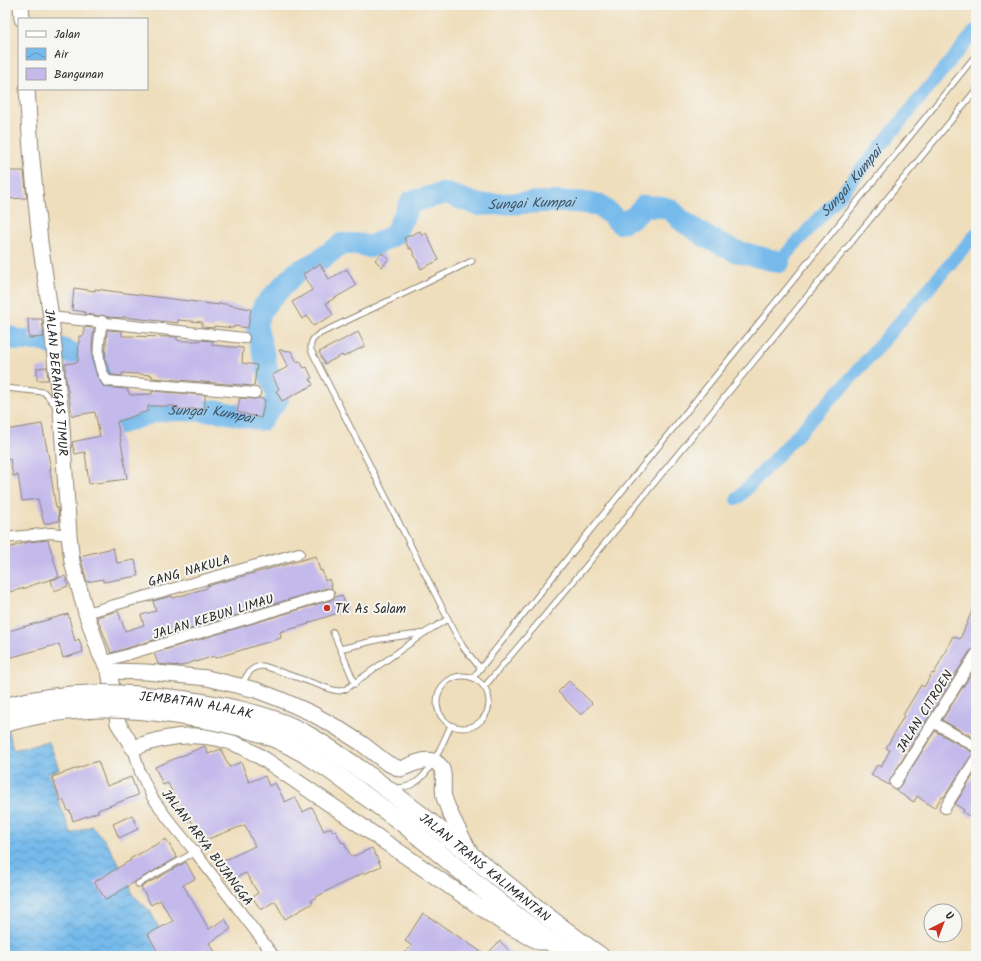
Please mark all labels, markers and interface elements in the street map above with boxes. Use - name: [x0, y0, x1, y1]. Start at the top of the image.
- legend: [18, 18, 148, 90]
- text: Jalan: [54, 25, 80, 44]
- text: Air: [54, 45, 69, 64]
- text: Bangunan: [54, 65, 104, 84]
- water label: Sungai Kumpai: [815, 140, 890, 222]
- water label: Sungai Kumpai: [487, 192, 577, 217]
- street label: JALAN BERANGAS TIMUR: [38, 307, 73, 457]
- water label: Sungai Kumpai: [168, 400, 258, 431]
- street label: GANG NAKULA: [146, 550, 233, 593]
- street label: JALAN KEBUN LIMAU: [150, 589, 277, 646]
- place label: TK As Salam: [335, 599, 406, 620]
- marker: TK As Salam: [322, 603, 332, 613]
- street label: JALAN CITROEN: [892, 666, 959, 757]
- street label: JEMBATAN ALALAK: [138, 686, 255, 725]
- street label: JALAN ARYA BUJANGGA: [156, 785, 258, 911]
- street label: JALAN TRANS KALIMANTAN: [414, 808, 555, 928]
- north arrow: [923, 903, 963, 943]
- text: U: [941, 907, 958, 925]

